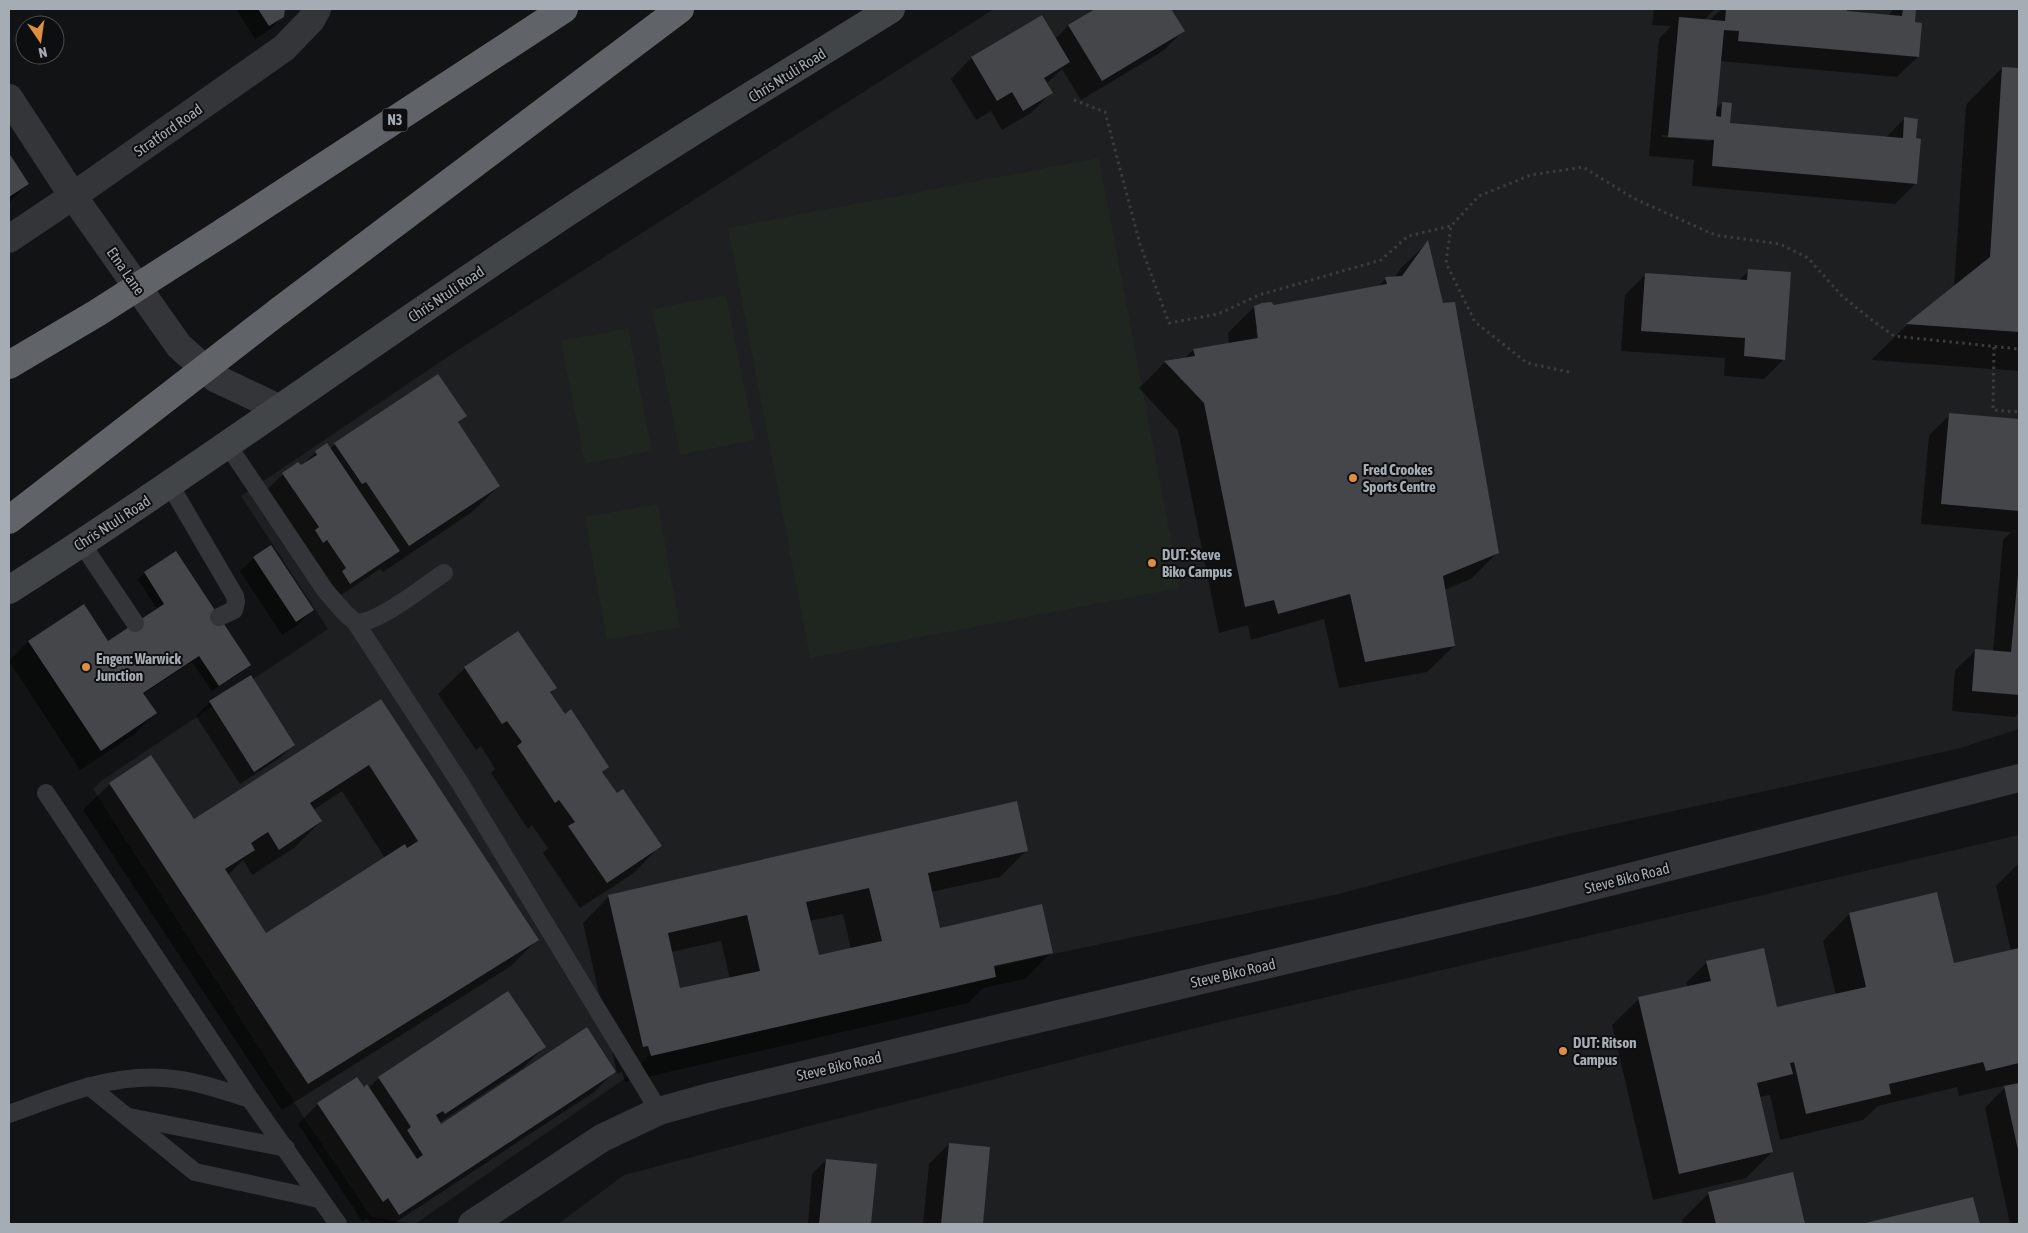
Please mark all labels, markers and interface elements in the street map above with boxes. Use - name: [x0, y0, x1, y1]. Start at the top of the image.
- north arrow: [15, 15, 65, 65]
- text: N: [37, 44, 49, 61]
- street label: Chris Ntuli Road: [745, 45, 829, 105]
- street label: Stratford Road: [131, 100, 205, 160]
- road number: N3: [382, 108, 408, 132]
- street label: Etna Lane: [104, 244, 149, 298]
- street label: Chris Ntuli Road: [405, 262, 487, 326]
- place label: Fred Crookes Sports Centre: [1363, 461, 1436, 495]
- marker: Fred Crookes Sports Centre: [1347, 472, 1359, 484]
- street label: Chris Ntuli Road: [71, 492, 153, 554]
- place label: DUT: Steve Biko Campus: [1162, 546, 1233, 580]
- marker: DUT: Steve Biko Campus: [1146, 557, 1158, 569]
- place label: Engen: Warwick Junction: [95, 650, 181, 684]
- marker: Engen: Warwick Junction: [80, 661, 92, 673]
- street label: Steve Biko Road: [1583, 859, 1671, 897]
- street label: Steve Biko Road: [1189, 955, 1277, 991]
- place label: DUT: Ritson Campus: [1573, 1034, 1636, 1068]
- marker: DUT: Ritson Campus: [1557, 1045, 1569, 1057]
- street label: Steve Biko Road: [795, 1048, 883, 1084]

